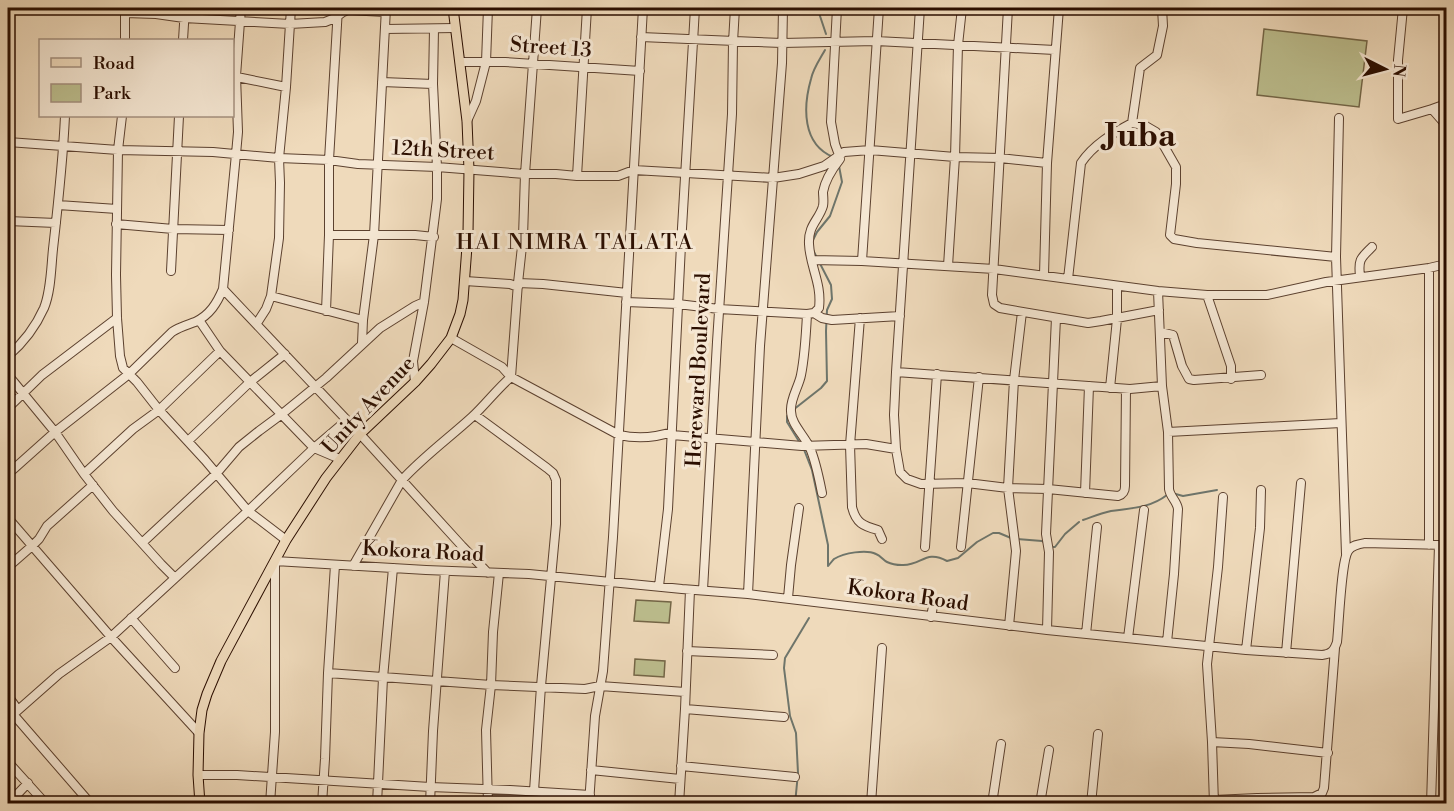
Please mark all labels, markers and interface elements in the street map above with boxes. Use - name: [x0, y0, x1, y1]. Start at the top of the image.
- street label: Street 13: [509, 32, 593, 64]
- legend: [39, 39, 234, 117]
- north arrow: [1355, 39, 1415, 99]
- text: Road: [93, 52, 136, 75]
- text: N: [1388, 63, 1410, 78]
- text: Park: [93, 82, 132, 105]
- district label: Juba: [1100, 116, 1177, 157]
- street label: 12th Street: [391, 135, 496, 167]
- district label: HAI NIMRA TALATA: [456, 229, 694, 256]
- street label: Hereward Boulevard: [681, 272, 717, 468]
- street label: Unity Avenue: [316, 351, 421, 460]
- street label: Kokora Road: [361, 536, 485, 568]
- street label: Kokora Road: [846, 575, 970, 617]

